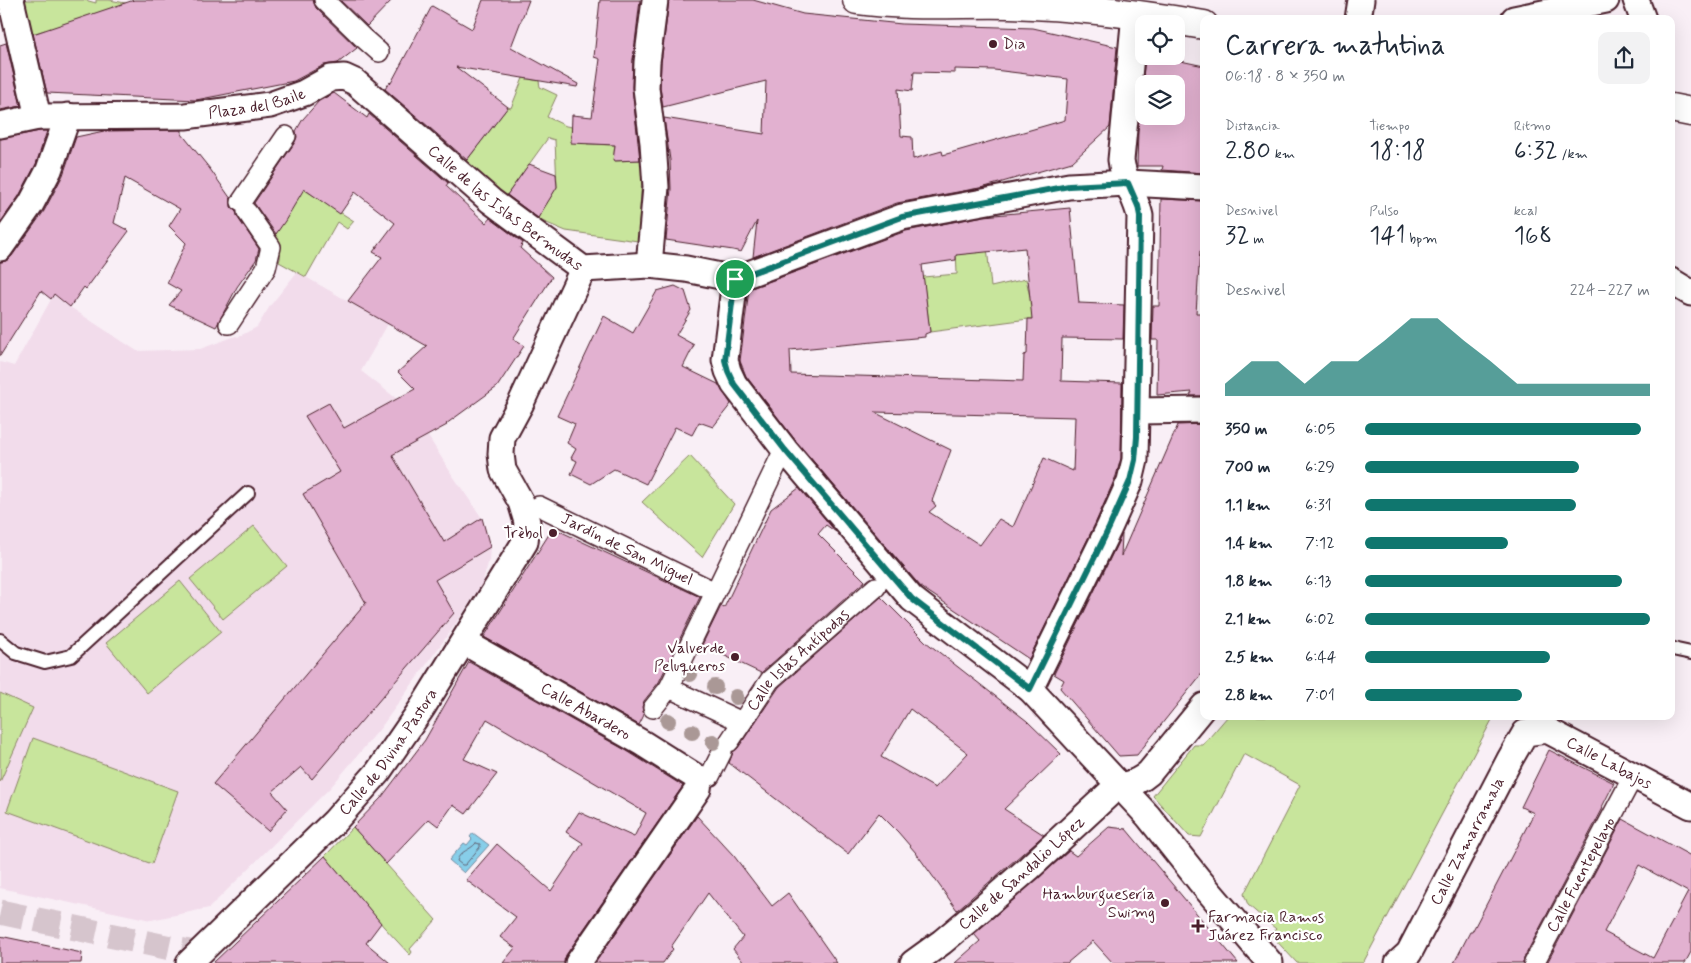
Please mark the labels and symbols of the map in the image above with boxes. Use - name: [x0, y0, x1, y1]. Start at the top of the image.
- place label: Dia: [1003, 34, 1026, 55]
- marker: Dia: [987, 38, 999, 50]
- street label: Plaza del Baile: [207, 83, 309, 123]
- street label: Calle de las Islas Bermudas: [423, 140, 587, 276]
- pin: [714, 258, 756, 300]
- street label: Jardín de San Miguel: [558, 508, 697, 590]
- place label: Trèbol: [503, 523, 543, 544]
- marker: Trèbol: [547, 527, 559, 539]
- street label: Calle Islas Antípodas: [742, 605, 854, 715]
- place label: Valverde Peluqueros: [654, 638, 725, 677]
- marker: Valverde Peluqueros: [729, 651, 741, 663]
- street label: Calle Abardero: [537, 677, 635, 745]
- street label: Calle de Divina Pastora: [334, 684, 442, 820]
- street label: Calle Labajos: [1563, 732, 1656, 794]
- street label: Calle Zamarramala: [1425, 773, 1509, 909]
- street label: Calle de Sandalio López: [954, 811, 1089, 935]
- street label: Calle Fuentepelayo: [1542, 813, 1620, 936]
- place label: Hamburguesería Swimg: [1043, 884, 1155, 923]
- marker: Hamburguesería Swimg: [1159, 897, 1171, 909]
- place label: Farmacia Ramos Juárez Francisco: [1208, 907, 1324, 946]
- marker: Farmacia Ramos Juárez Francisco: [1192, 920, 1204, 932]

